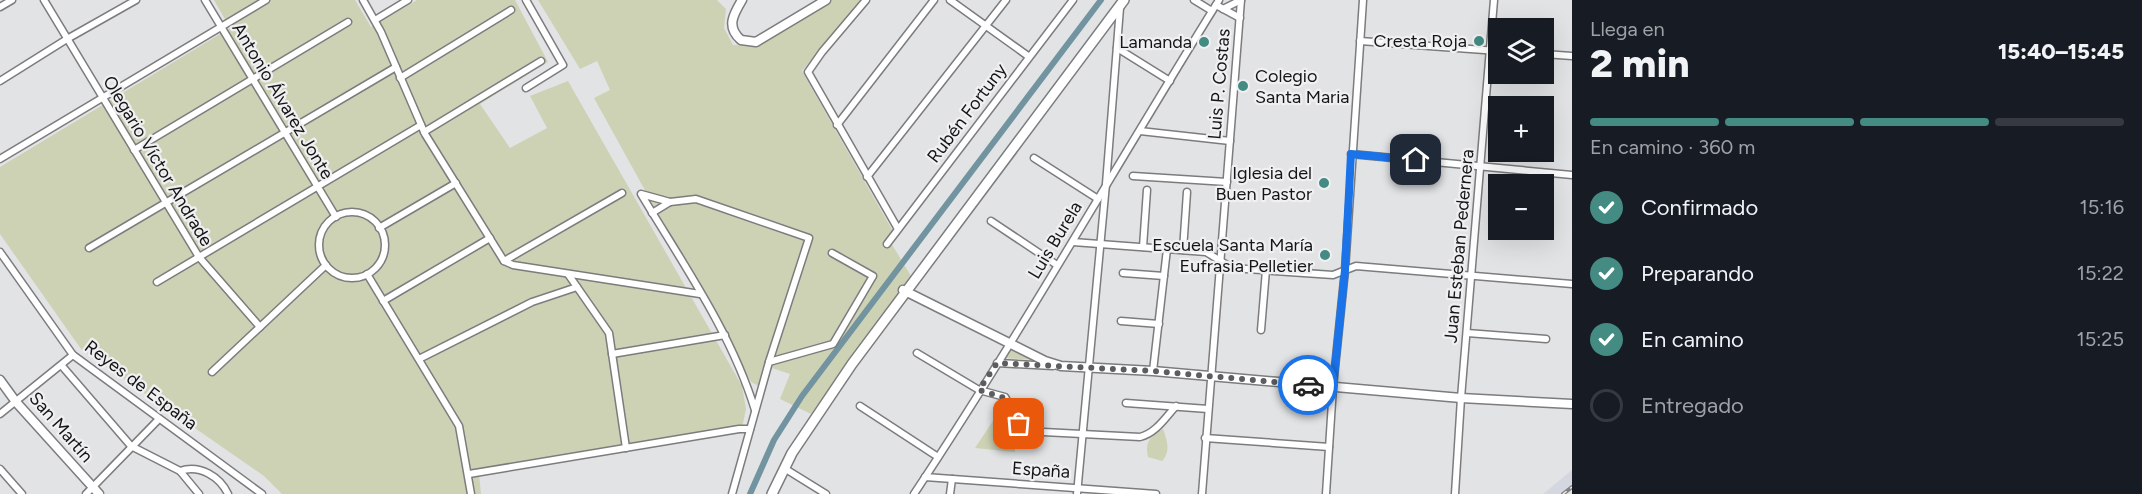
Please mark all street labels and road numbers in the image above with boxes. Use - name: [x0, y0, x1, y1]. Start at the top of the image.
- street label: Antonio Álvarez Jonte: [228, 19, 338, 183]
- street label: Luis P. Costas: [1203, 28, 1235, 140]
- street label: Rubén Fortuny: [923, 59, 1012, 167]
- street label: Olegario Víctor Andrade: [98, 72, 218, 250]
- street label: Juan Esteban Pedernera: [1440, 148, 1478, 344]
- street label: Luis Burela: [1023, 197, 1087, 283]
- street label: Reyes de España: [80, 335, 202, 435]
- street label: San Martín: [24, 387, 98, 467]
- street label: España: [1011, 457, 1071, 483]

